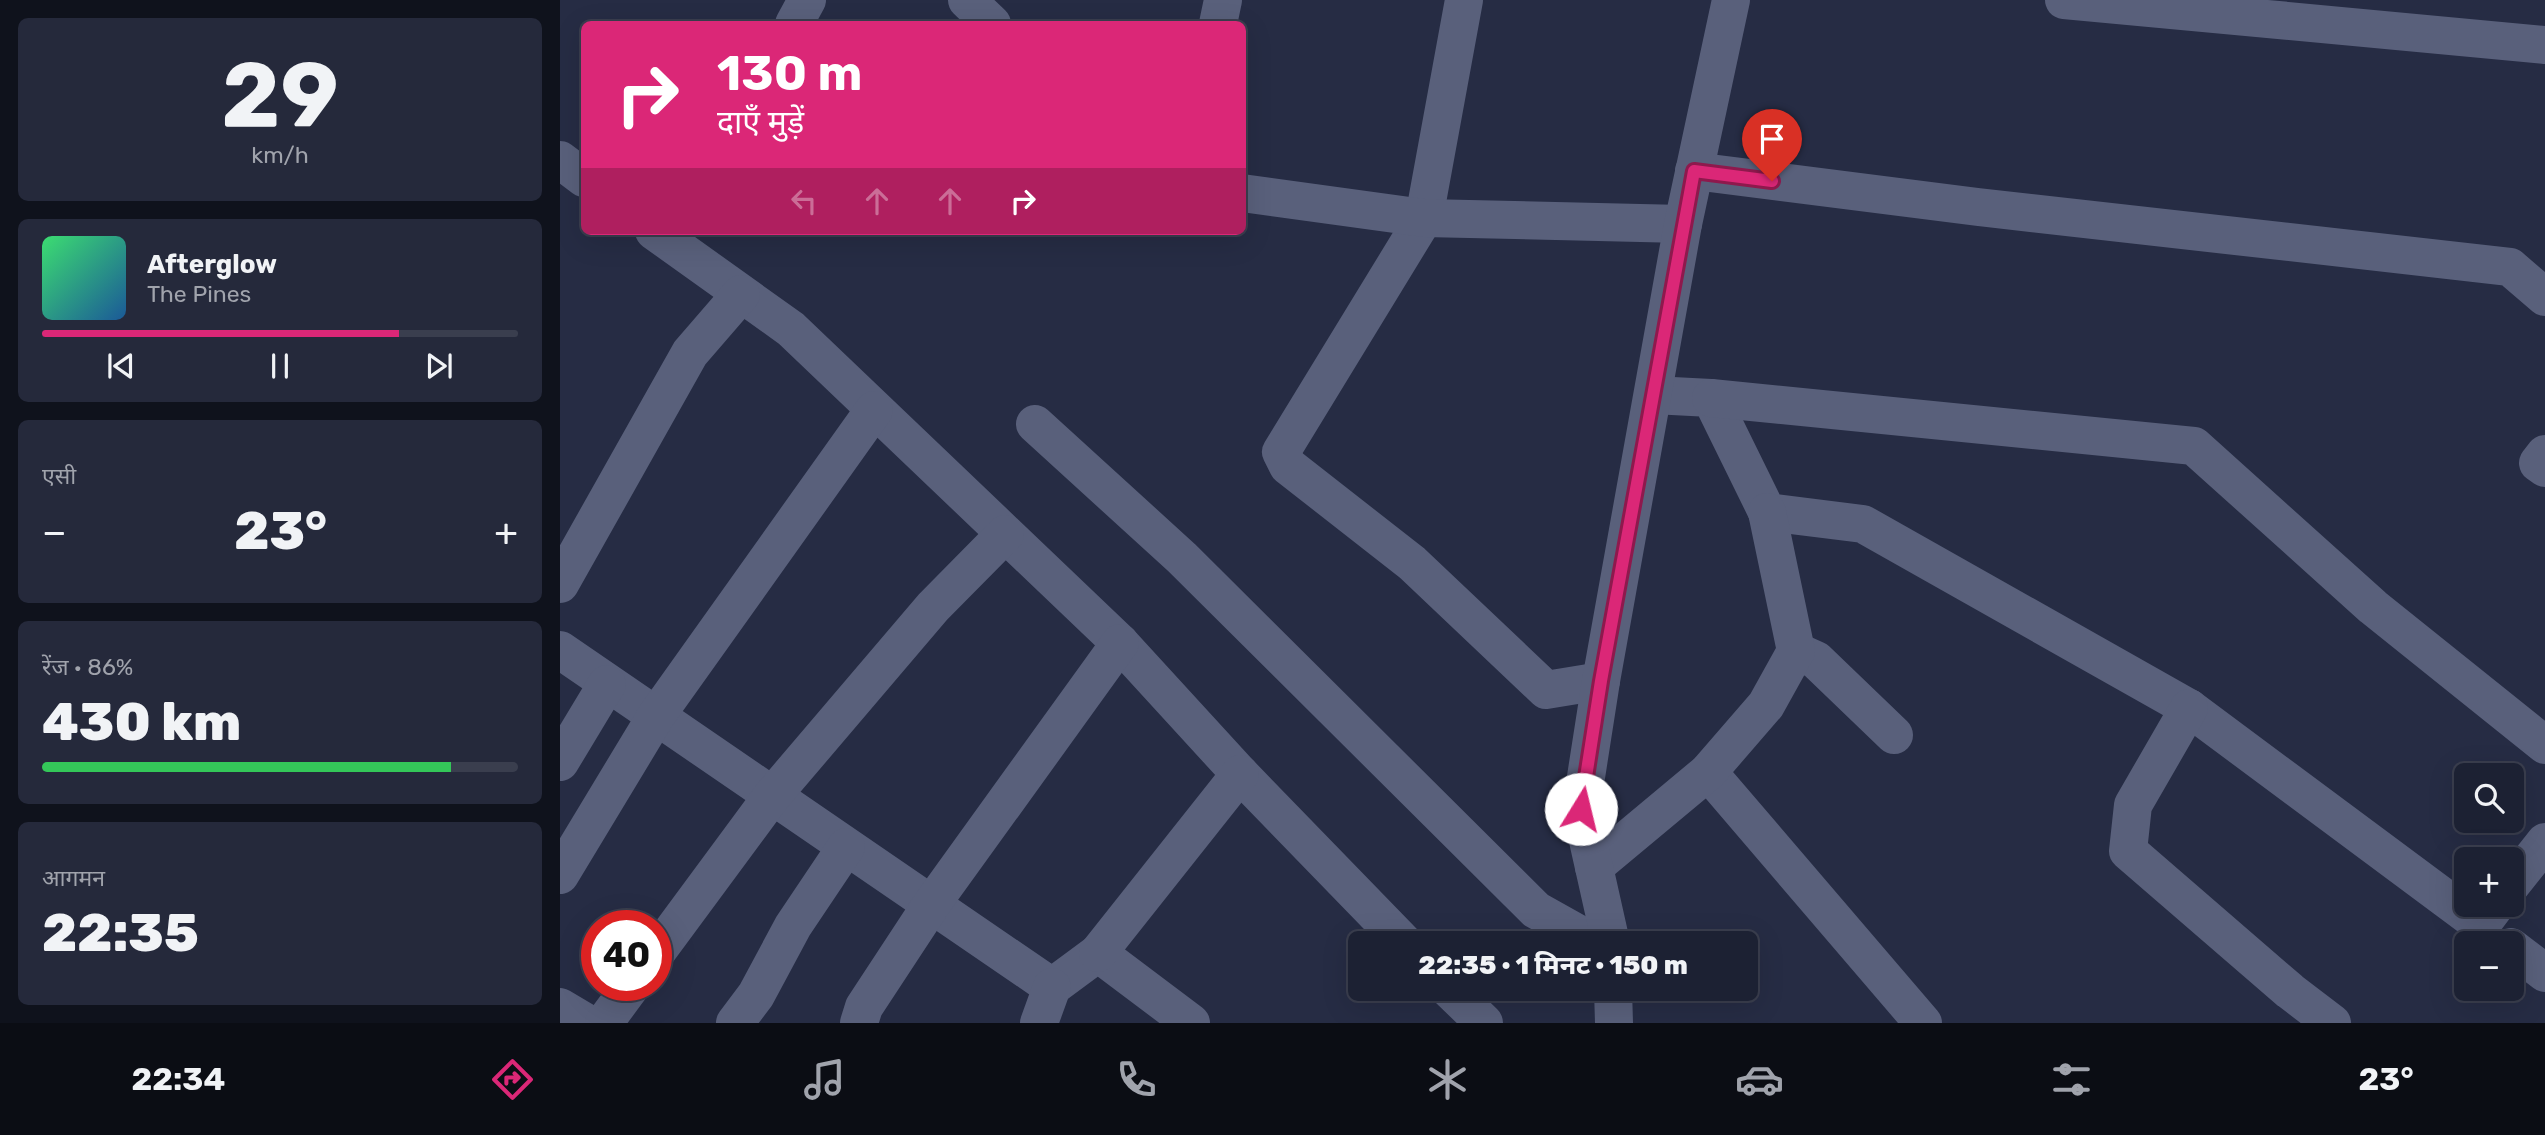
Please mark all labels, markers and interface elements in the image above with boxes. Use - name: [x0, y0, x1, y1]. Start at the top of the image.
- text: 29: [221, 41, 339, 149]
- text: 130 m: [717, 44, 862, 102]
- icon: right: [602, 49, 693, 140]
- text: दाएँ मुड़ें: [717, 103, 804, 141]
- pin: [1742, 109, 1802, 181]
- icon: arrive: [1753, 120, 1791, 158]
- text: km/h: [251, 141, 309, 169]
- icon: left: [785, 182, 823, 220]
- icon: ahead: [858, 182, 896, 220]
- icon: ahead: [931, 182, 969, 220]
- icon: right: [1004, 182, 1042, 220]
- text: Afterglow: [147, 249, 277, 280]
- text: The Pines: [147, 280, 251, 308]
- icon: previous: [102, 347, 140, 385]
- icon: pause: [261, 347, 299, 385]
- icon: next: [420, 347, 458, 385]
- text: एसी: [42, 462, 76, 490]
- text: 23°: [234, 500, 327, 562]
- text: −: [42, 509, 67, 555]
- text: +: [494, 509, 518, 555]
- text: रेंज · 86%: [42, 653, 133, 681]
- text: 430 km: [42, 691, 241, 753]
- map controls: [2454, 763, 2524, 1001]
- button: search: [2454, 763, 2524, 833]
- position arrow: [1544, 772, 1618, 846]
- button: +: [2454, 847, 2524, 917]
- text: आगमन: [42, 864, 105, 892]
- text: 22:35: [42, 902, 199, 964]
- speed limit sign: 40: [581, 910, 672, 1001]
- button: −: [2454, 931, 2524, 1001]
- text: 22:35 · 1 मिनट · 150 m: [1418, 950, 1688, 981]
- icon: directions: [488, 1055, 537, 1104]
- icon: music: [800, 1055, 849, 1104]
- icon: phone: [1112, 1055, 1161, 1104]
- icon: climate: [1423, 1055, 1472, 1104]
- icon: car: [1735, 1055, 1784, 1104]
- icon: filters: [2047, 1055, 2096, 1104]
- text: 22:34: [131, 1060, 225, 1098]
- text: 23°: [2359, 1060, 2414, 1098]

